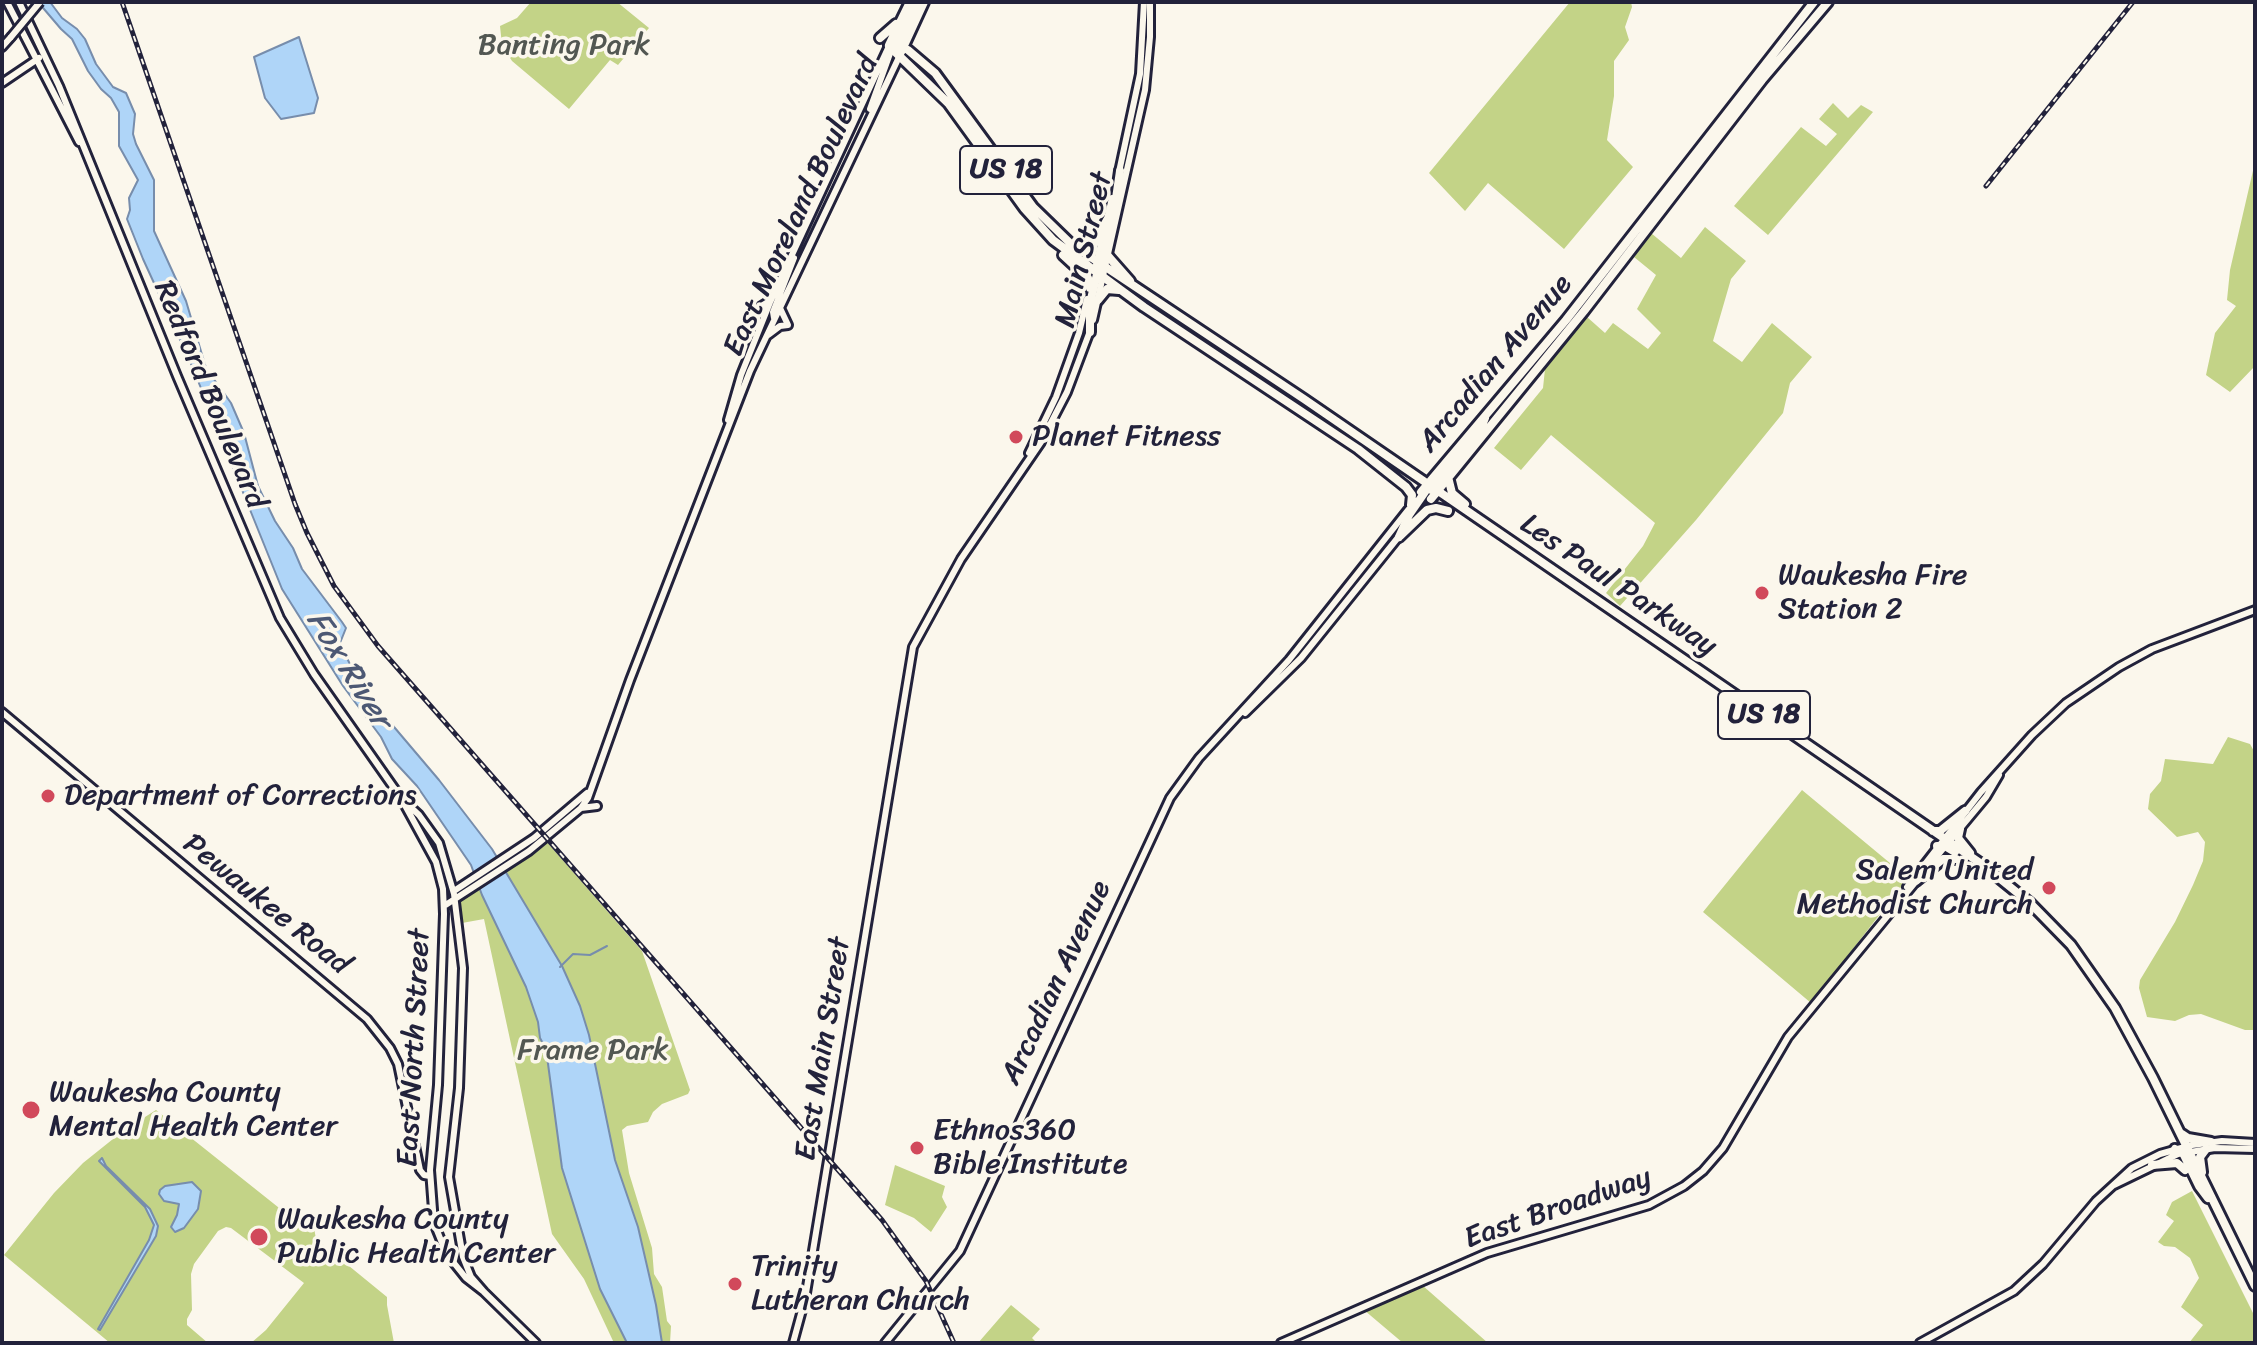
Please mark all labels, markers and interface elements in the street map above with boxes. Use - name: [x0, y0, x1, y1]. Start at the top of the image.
- park label: Banting Park: [478, 28, 650, 64]
- street label: East Moreland Boulevard: [716, 50, 888, 362]
- road number: US 18: [960, 146, 1052, 194]
- street label: Main Street: [1048, 169, 1122, 331]
- street label: Arcadian Avenue: [1411, 268, 1581, 460]
- street label: Redford Boulevard: [145, 276, 273, 514]
- place label: Planet Fitness: [1032, 419, 1221, 455]
- marker: Planet Fitness: [1007, 428, 1025, 446]
- street label: Les Paul Parkway: [1513, 507, 1723, 665]
- place label: Waukesha Fire Station 2: [1778, 558, 1967, 628]
- marker: Waukesha Fire Station 2: [1753, 584, 1771, 602]
- water label: Fox River: [297, 604, 399, 736]
- road number: US 18: [1718, 691, 1810, 739]
- place label: Department of Corrections: [64, 778, 417, 814]
- marker: Department of Corrections: [39, 787, 57, 805]
- street label: Pewaukee Road: [175, 827, 357, 983]
- place label: Salem United Methodist Church: [1797, 853, 2033, 924]
- street label: Arcadian Avenue: [994, 875, 1120, 1091]
- marker: Salem United Methodist Church: [2040, 879, 2058, 897]
- street label: East North Street: [391, 928, 439, 1168]
- street label: East Main Street: [789, 935, 859, 1163]
- park label: Frame Park: [517, 1033, 669, 1069]
- place label: Waukesha County Mental Health Center: [49, 1075, 338, 1146]
- marker: Waukesha County Mental Health Center: [20, 1099, 42, 1121]
- place label: Ethnos360 Bible Institute: [933, 1113, 1127, 1184]
- marker: Ethnos360 Bible Institute: [908, 1139, 926, 1157]
- street label: East Broadway: [1460, 1160, 1656, 1258]
- place label: Waukesha County Public Health Center: [277, 1202, 555, 1272]
- marker: Waukesha County Public Health Center: [248, 1226, 270, 1248]
- place label: Trinity Lutheran Church: [751, 1249, 970, 1320]
- marker: Trinity Lutheran Church: [726, 1275, 744, 1293]

